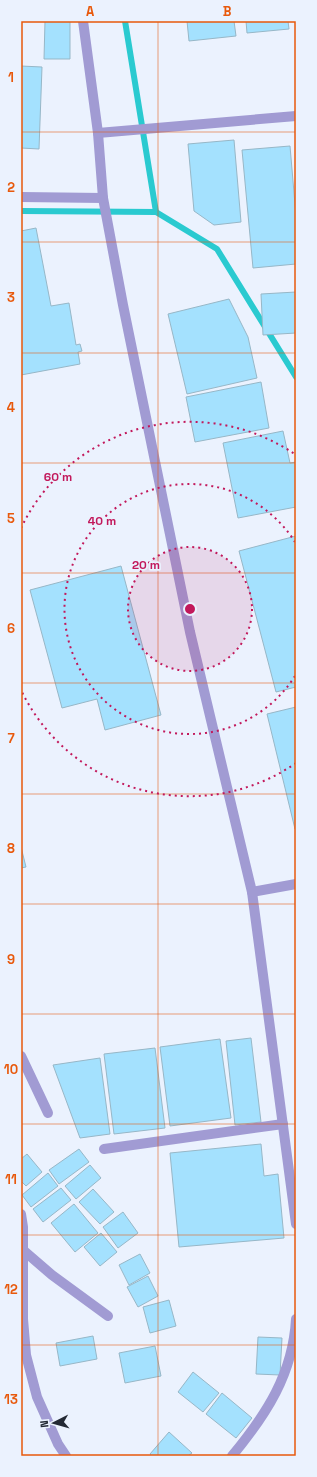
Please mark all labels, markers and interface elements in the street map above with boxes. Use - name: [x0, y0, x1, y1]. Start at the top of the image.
- text: A: [86, 3, 95, 20]
- text: B: [223, 3, 232, 20]
- text: 1: [8, 69, 14, 86]
- text: 2: [7, 179, 15, 196]
- text: 3: [7, 289, 15, 306]
- text: 4: [7, 399, 15, 416]
- text: 60 m: [44, 469, 72, 485]
- text: 5: [7, 510, 15, 527]
- text: 40 m: [88, 513, 116, 529]
- text: 20 m: [132, 557, 160, 573]
- centre of rings: [183, 602, 197, 616]
- text: 6: [7, 620, 15, 637]
- text: 7: [7, 730, 15, 747]
- text: 8: [7, 840, 15, 857]
- text: 9: [7, 951, 15, 968]
- text: 10: [4, 1061, 18, 1078]
- text: 11: [5, 1171, 17, 1188]
- text: 12: [4, 1281, 18, 1298]
- text: 13: [4, 1391, 18, 1408]
- north arrow: [34, 1403, 74, 1443]
- text: N: [37, 1420, 51, 1428]

